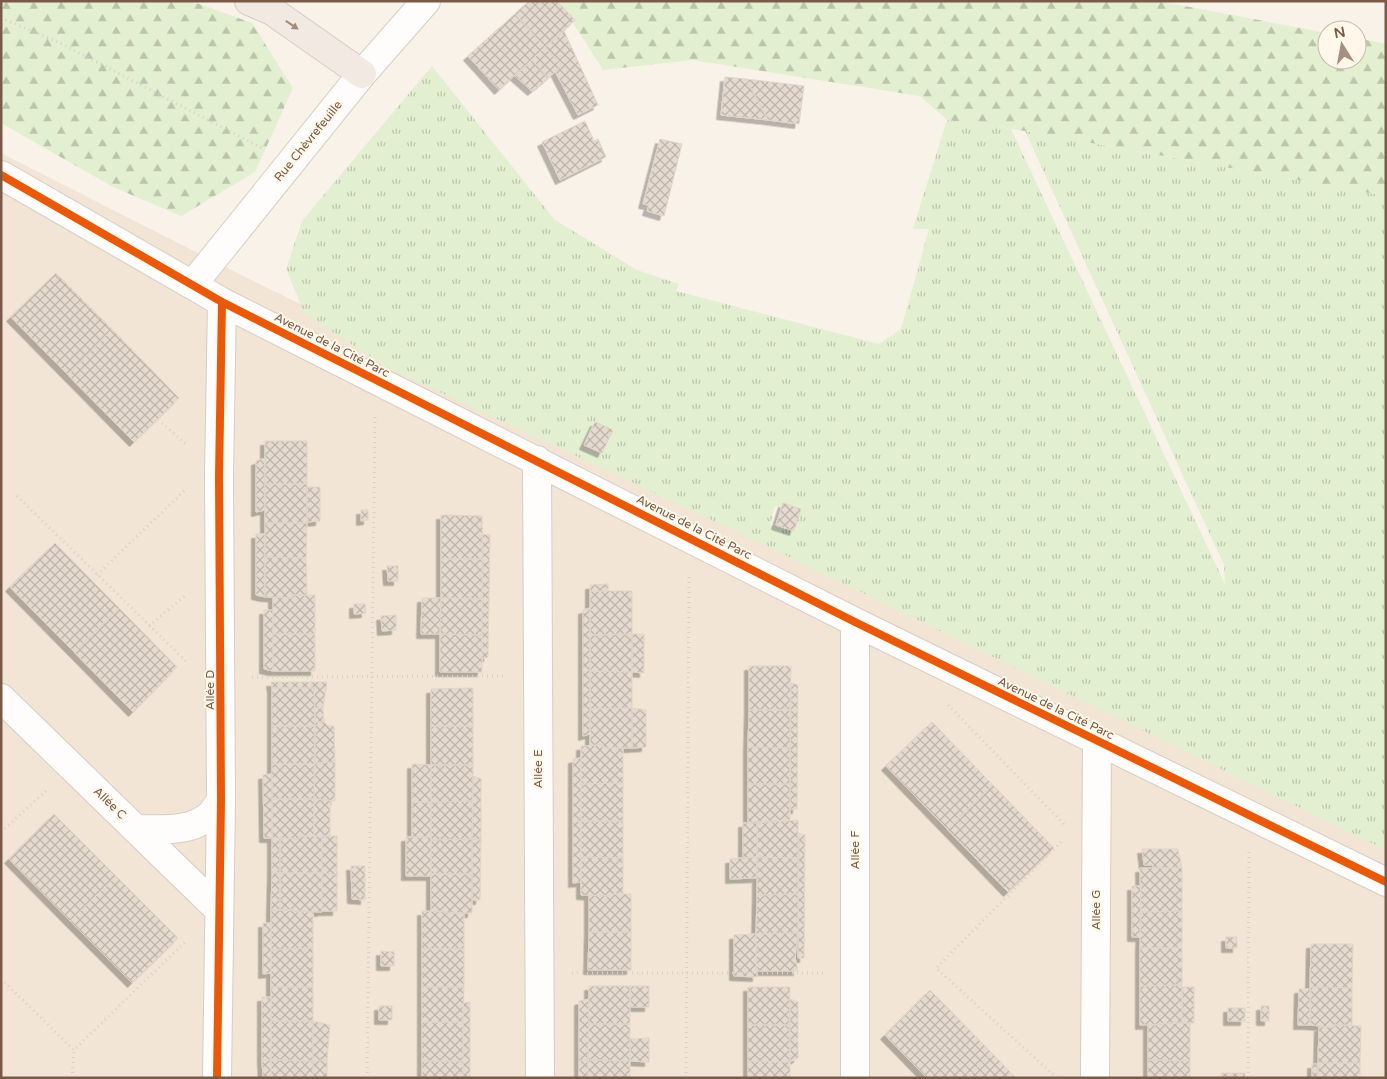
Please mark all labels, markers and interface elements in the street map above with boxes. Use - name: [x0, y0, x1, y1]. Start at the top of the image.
- one-way arrow: [285, 20, 299, 30]
- north arrow: [1317, 20, 1367, 70]
- text: N: [1332, 23, 1347, 42]
- street label: Rue Chèvrefeuille: [271, 98, 345, 184]
- street label: Avenue de la Cité Parc: [272, 310, 392, 380]
- street label: Avenue de la Cité Parc: [634, 492, 754, 562]
- street label: Allée D: [203, 670, 217, 710]
- street label: Avenue de la Cité Parc: [996, 674, 1116, 742]
- street label: Allée E: [531, 749, 545, 789]
- street label: Allée C: [91, 784, 129, 822]
- street label: Allée F: [848, 831, 862, 869]
- street label: Allée G: [1089, 890, 1103, 930]

